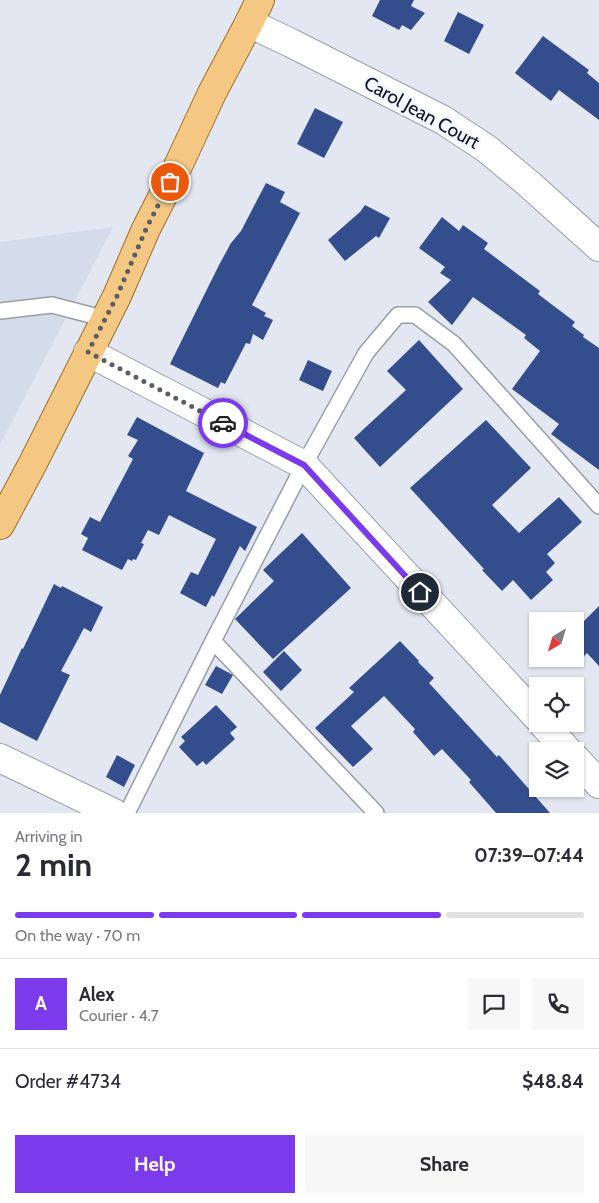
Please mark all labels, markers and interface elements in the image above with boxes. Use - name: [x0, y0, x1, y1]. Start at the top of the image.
- street label: Carol Jean Court: [360, 71, 484, 154]
- pin: [149, 161, 191, 203]
- icon: bag: [156, 168, 184, 196]
- courier: [198, 398, 248, 448]
- icon: car: [209, 409, 237, 437]
- pin: [399, 571, 441, 613]
- icon: home: [406, 578, 434, 606]
- north arrow: [529, 612, 584, 668]
- map controls: [529, 612, 584, 797]
- button: locate: [529, 677, 584, 732]
- button: layers: [529, 742, 584, 797]
- text: Arriving in: [15, 827, 82, 846]
- text: 07:39–07:44: [474, 844, 584, 867]
- text: 2 min: [15, 845, 92, 884]
- text: On the way · 70 m: [15, 926, 140, 945]
- button: chat: [468, 978, 520, 1030]
- button: phone: [532, 978, 584, 1030]
- text: Alex: [79, 983, 115, 1006]
- text: A: [35, 992, 47, 1015]
- text: Courier · 4.7: [79, 1006, 159, 1025]
- text: Order #4734: [15, 1070, 121, 1093]
- text: $48.84: [522, 1070, 584, 1093]
- button: Help: [15, 1135, 295, 1193]
- button: Share: [305, 1135, 584, 1193]

